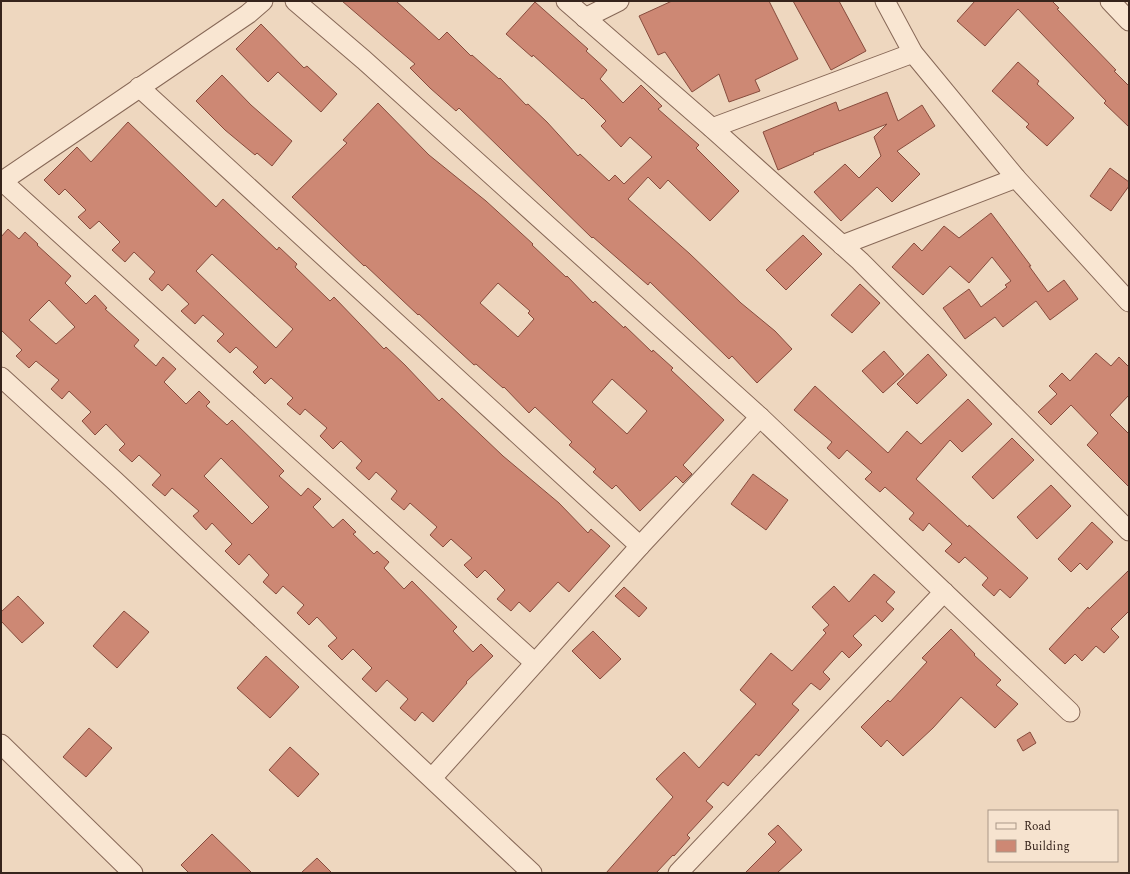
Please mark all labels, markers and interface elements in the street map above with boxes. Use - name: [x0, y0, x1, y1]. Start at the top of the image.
- legend: [988, 810, 1118, 862]
- text: Road: [1024, 817, 1051, 836]
- text: Building: [1024, 837, 1070, 856]

